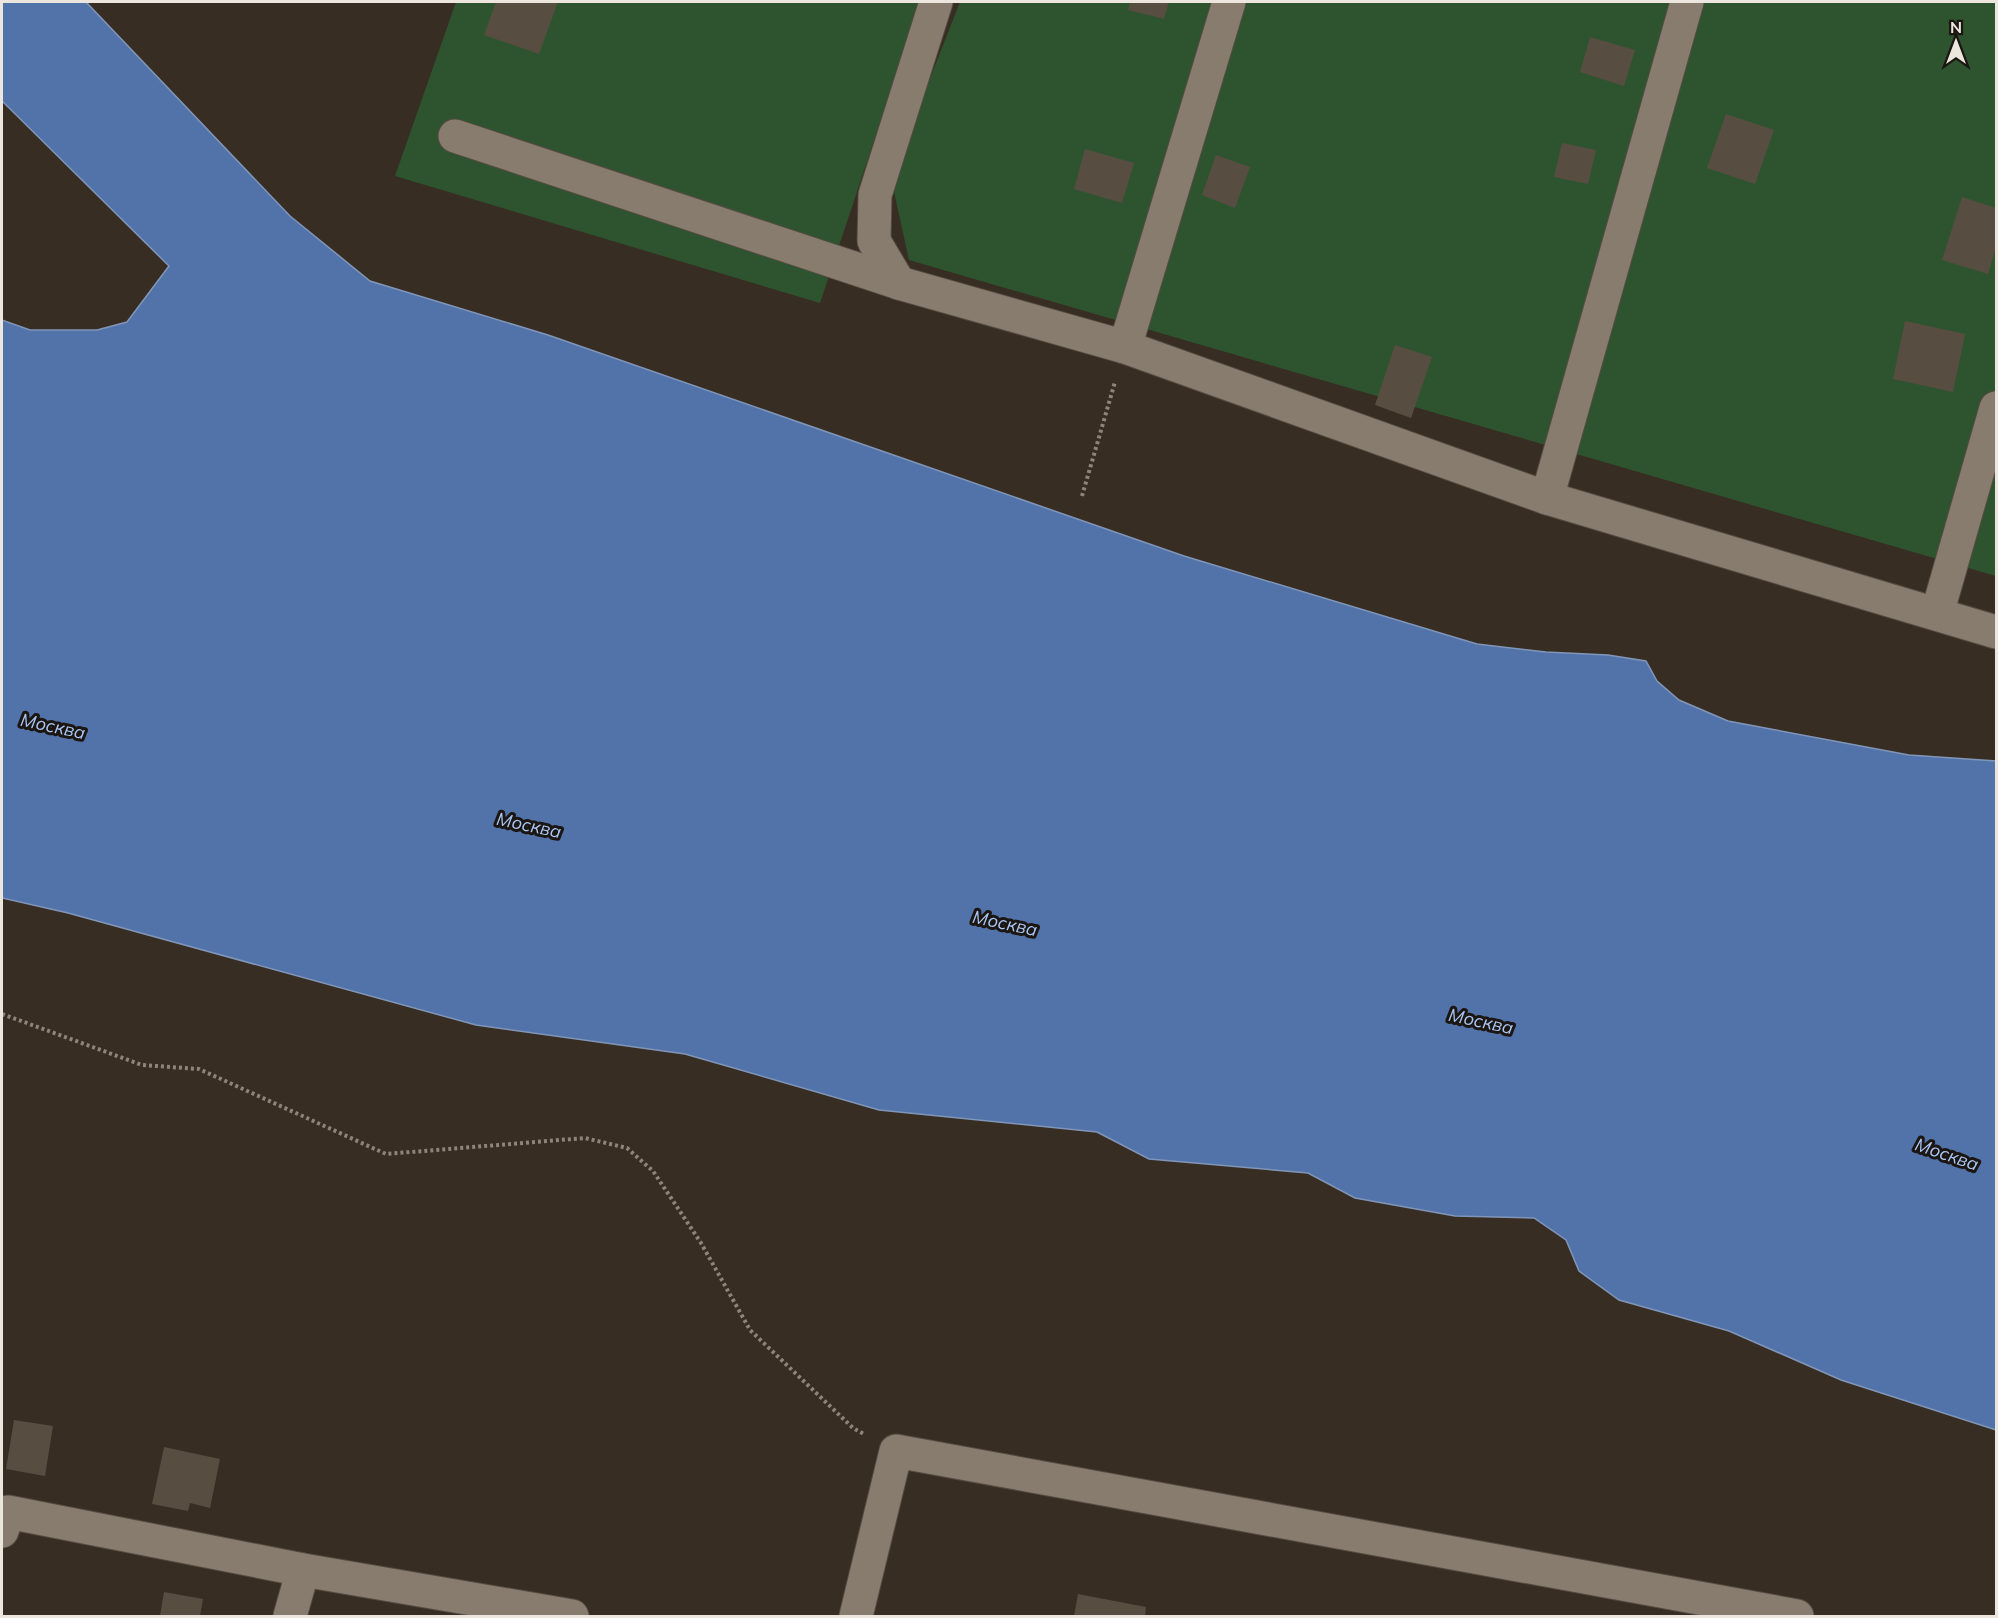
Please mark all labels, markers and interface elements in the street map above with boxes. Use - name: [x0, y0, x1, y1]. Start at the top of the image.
- north arrow: [1926, 12, 1986, 72]
- text: N: [1950, 17, 1962, 37]
- water label: Москва: [18, 708, 88, 744]
- water label: Москва: [494, 807, 564, 843]
- water label: Москва: [970, 905, 1040, 941]
- water label: Москва: [1446, 1003, 1516, 1039]
- water label: Москва: [1912, 1132, 1982, 1176]

